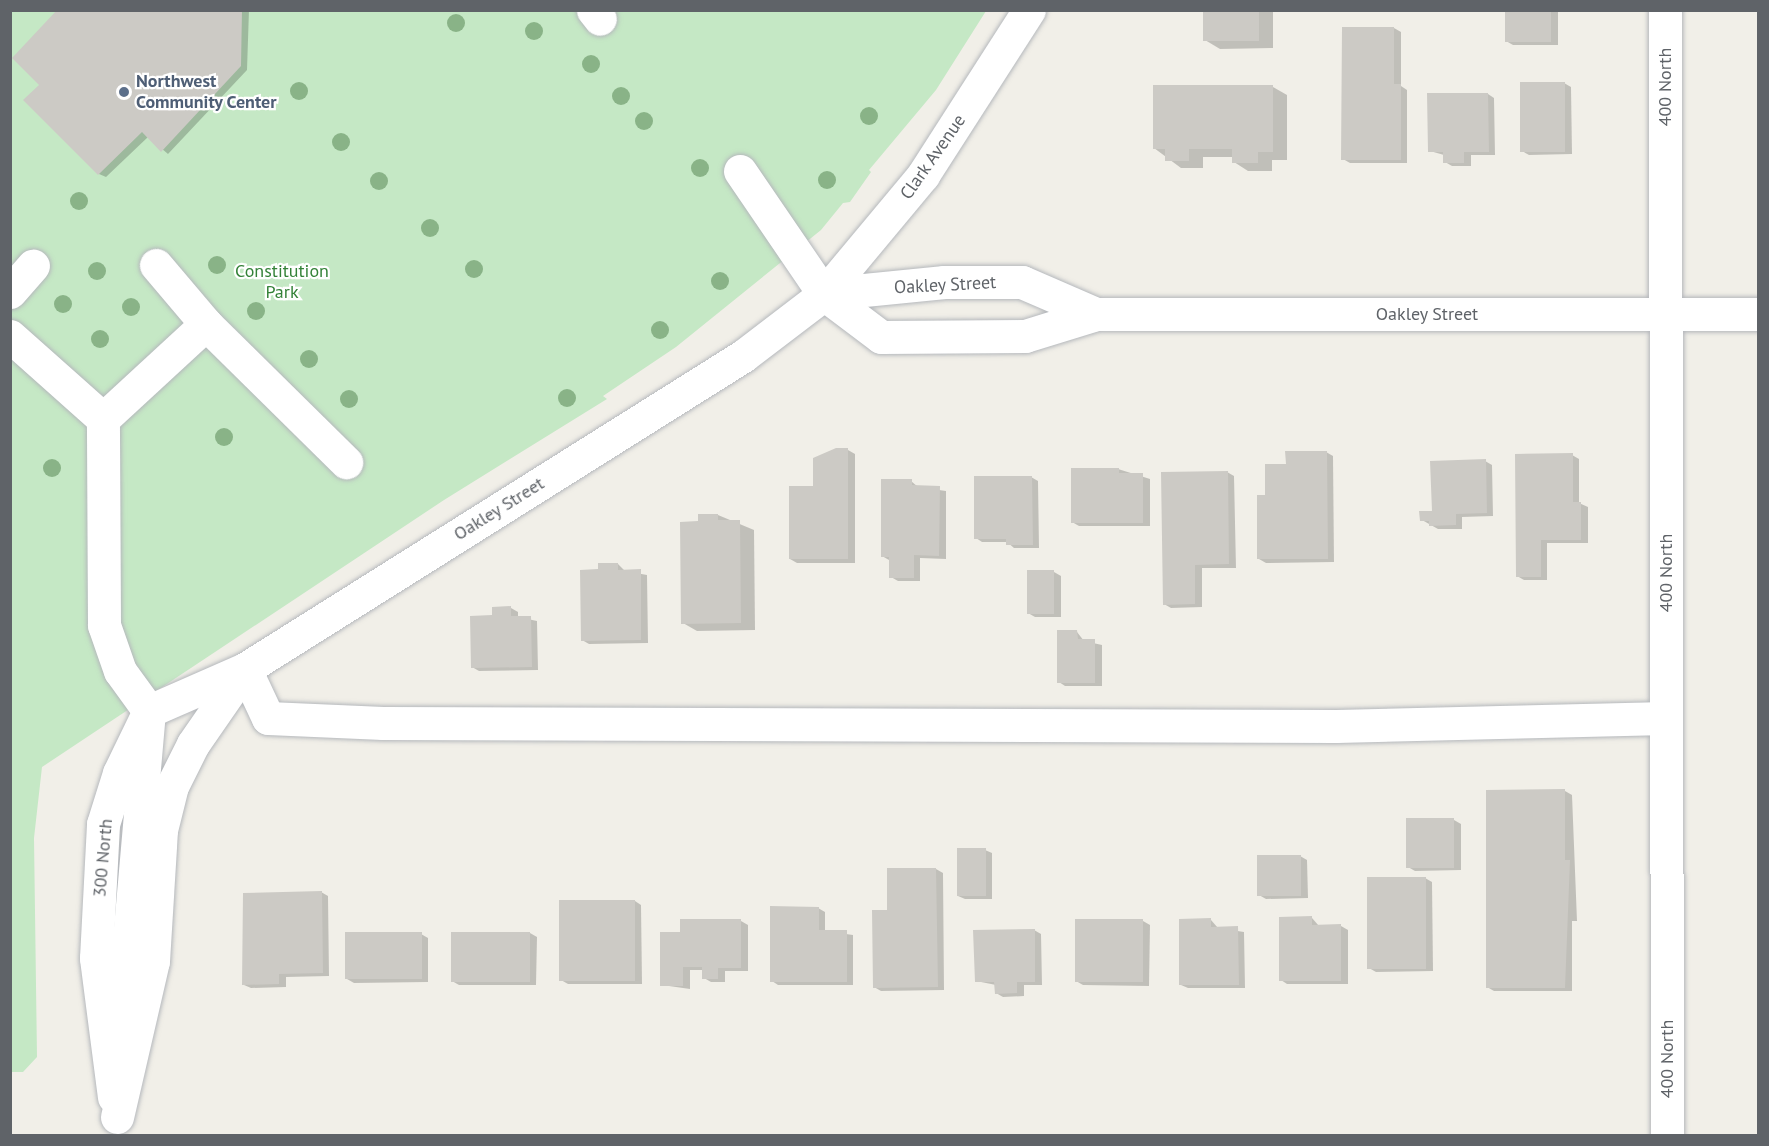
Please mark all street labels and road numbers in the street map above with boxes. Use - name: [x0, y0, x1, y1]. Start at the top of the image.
- street label: 400 North: [1654, 48, 1676, 126]
- street label: Clark Avenue: [895, 110, 971, 204]
- street label: Oakley Street: [893, 272, 997, 298]
- street label: Oakley Street: [1375, 303, 1479, 325]
- street label: Oakley Street: [450, 473, 548, 545]
- street label: 400 North: [1655, 534, 1677, 612]
- street label: 300 North: [89, 818, 117, 898]
- street label: 400 North: [1656, 1020, 1678, 1098]

